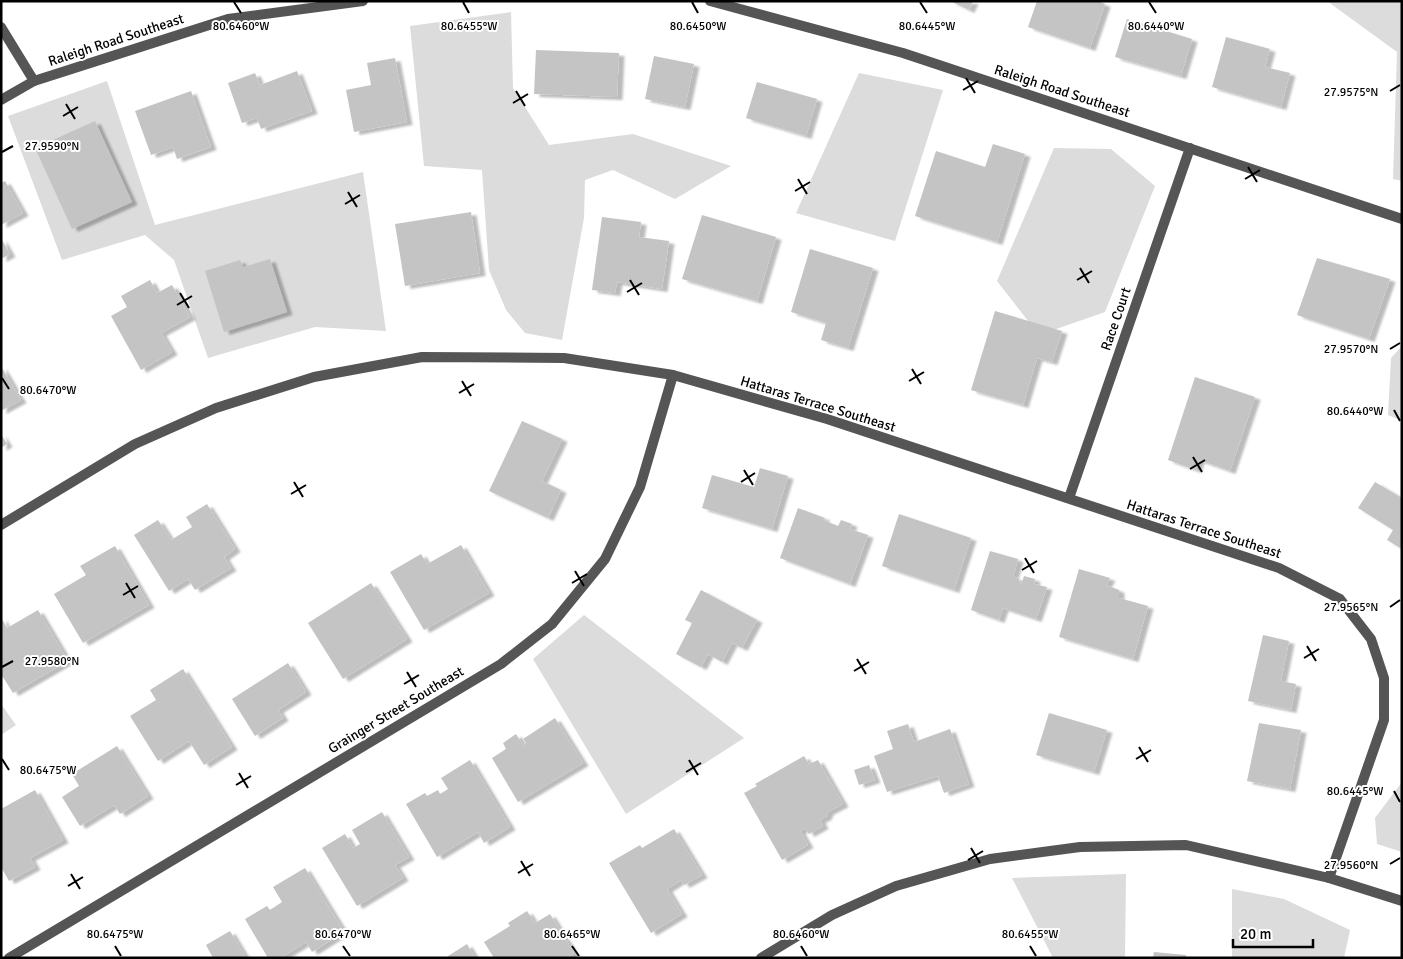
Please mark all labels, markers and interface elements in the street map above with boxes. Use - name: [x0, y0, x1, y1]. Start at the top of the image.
- street label: Raleigh Road Southeast: [46, 10, 186, 70]
- text: 80.6460°W: [213, 19, 269, 34]
- text: 80.6455°W: [441, 19, 497, 34]
- text: 80.6450°W: [670, 19, 726, 34]
- text: 80.6445°W: [899, 19, 955, 34]
- text: 80.6440°W: [1128, 19, 1184, 34]
- street label: Raleigh Road Southeast: [992, 61, 1132, 121]
- text: 27.9575°N: [1324, 85, 1378, 100]
- text: 27.9590°N: [25, 139, 79, 154]
- street label: Race Court: [1097, 285, 1135, 353]
- text: 27.9570°N: [1324, 342, 1378, 357]
- street label: Hattaras Terrace Southeast: [738, 372, 898, 436]
- text: 80.6470°W: [20, 383, 76, 398]
- text: 80.6440°W: [1327, 404, 1383, 419]
- street label: Hattaras Terrace Southeast: [1125, 496, 1284, 562]
- text: 27.9565°N: [1324, 600, 1378, 615]
- text: 27.9580°N: [25, 654, 79, 669]
- street label: Grainger Street Southeast: [325, 663, 467, 757]
- text: 80.6475°W: [20, 763, 76, 778]
- text: 80.6445°W: [1327, 784, 1383, 799]
- text: 27.9560°N: [1324, 858, 1378, 873]
- scale bar: [1233, 916, 1313, 948]
- text: 20 m: [1240, 925, 1271, 943]
- text: 80.6475°W: [87, 927, 143, 942]
- text: 80.6470°W: [315, 927, 371, 942]
- text: 80.6465°W: [544, 927, 600, 942]
- text: 80.6460°W: [773, 927, 829, 942]
- text: 80.6455°W: [1002, 927, 1058, 942]

